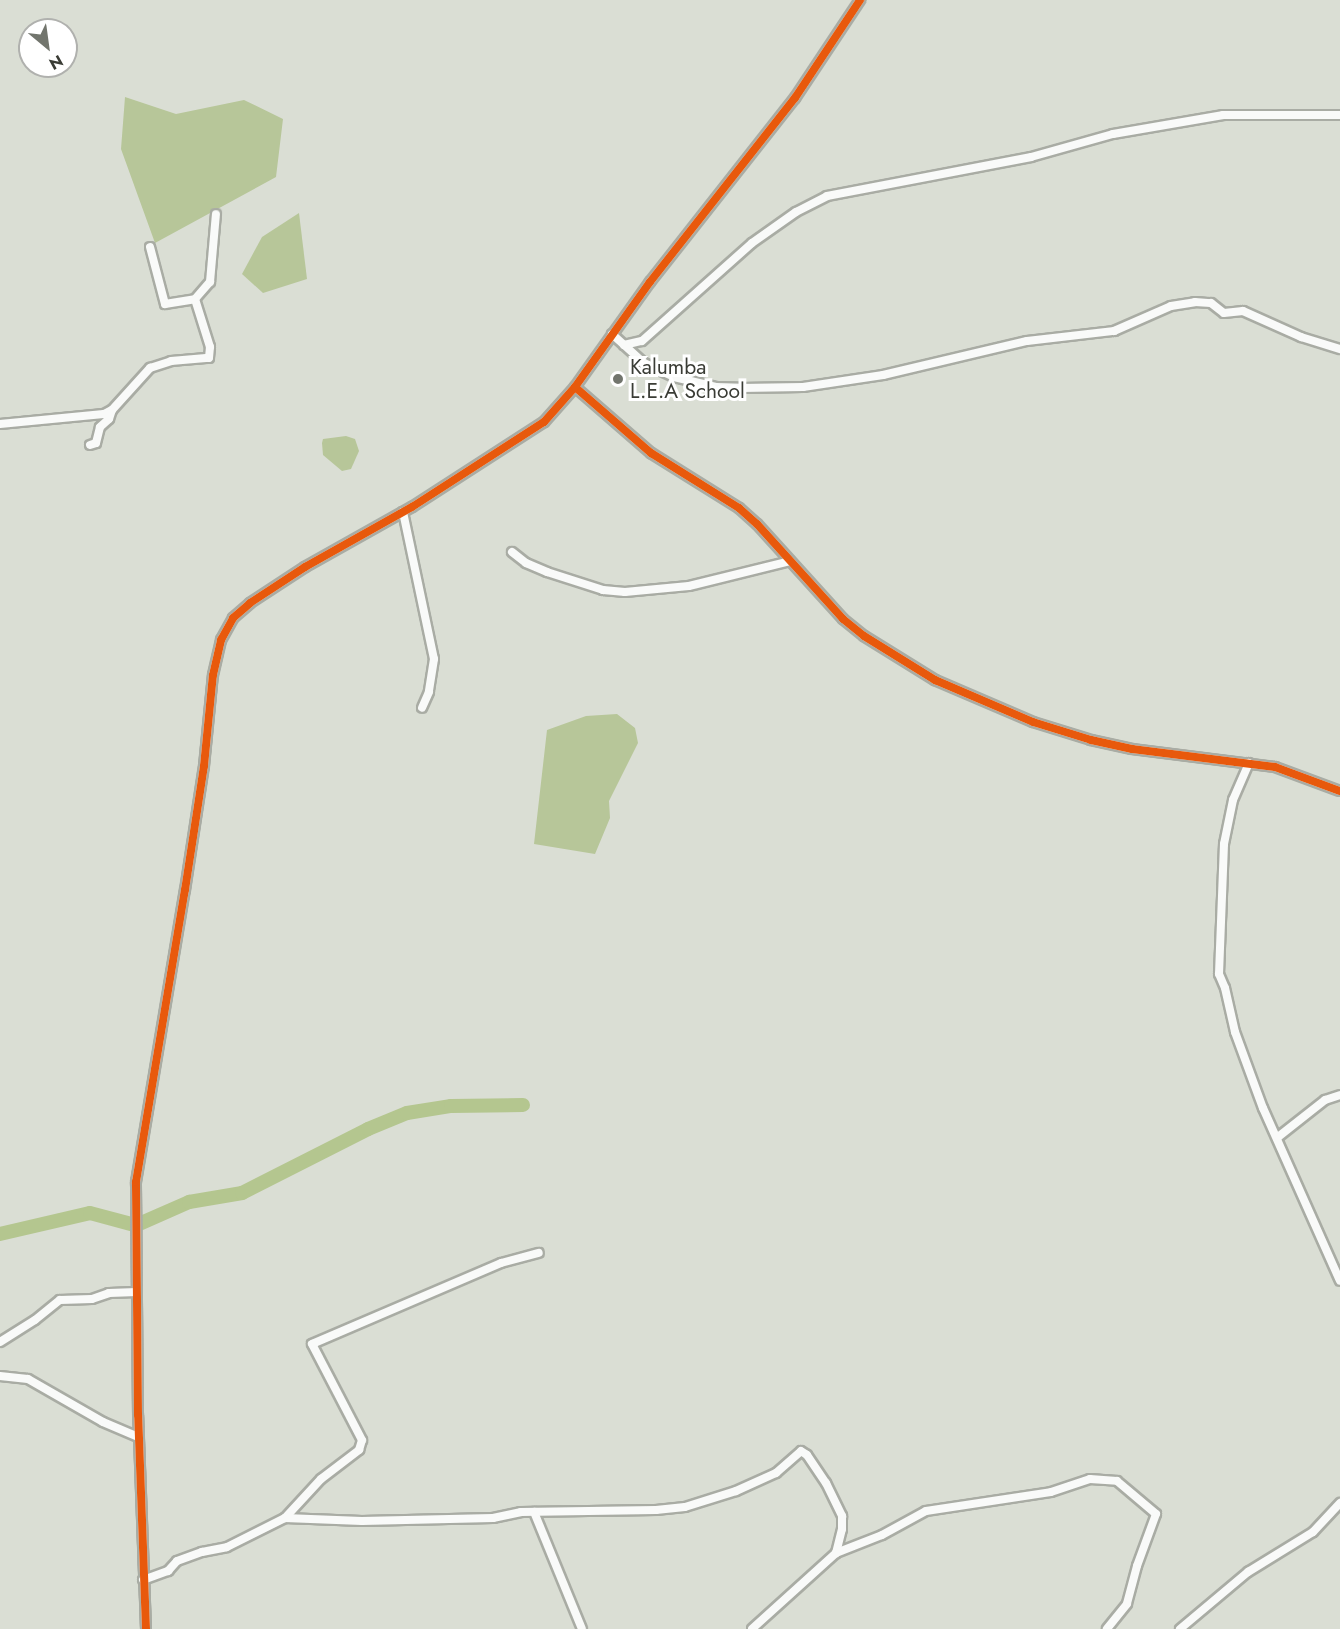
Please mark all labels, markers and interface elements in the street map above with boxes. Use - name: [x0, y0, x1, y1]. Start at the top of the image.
- north arrow: [18, 18, 78, 78]
- text: N: [45, 49, 67, 76]
- place label: Kalumba L.E.A School: [630, 354, 745, 404]
- marker: Kalumba L.E.A School: [611, 372, 625, 386]

